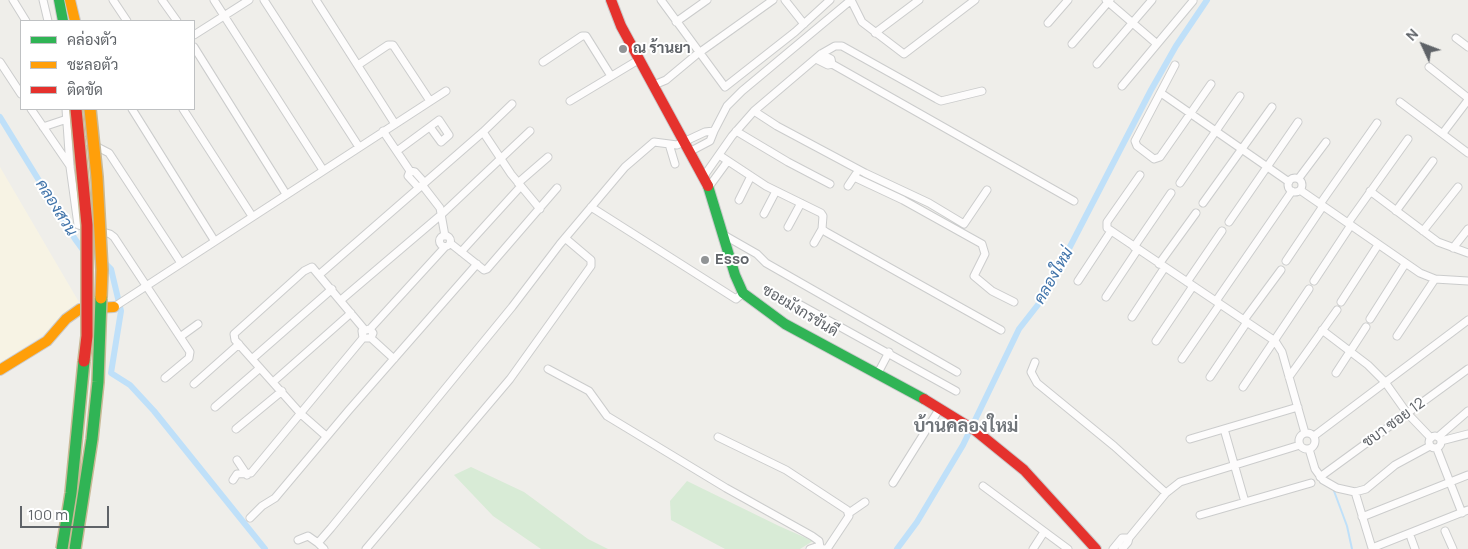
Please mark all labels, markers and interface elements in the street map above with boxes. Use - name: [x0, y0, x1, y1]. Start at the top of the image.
- legend: [20, 20, 195, 110]
- north arrow: [1398, 20, 1448, 70]
- text: N: [1401, 24, 1422, 45]
- text: คล่องตัว: [67, 29, 117, 50]
- place label: ณ ร้านยา: [633, 40, 691, 58]
- marker: ณ ร้านยา: [617, 43, 629, 55]
- text: ชะลอตัว: [67, 54, 118, 75]
- text: ติดขัด: [67, 79, 103, 100]
- water label: คลองสวน: [31, 176, 81, 240]
- water label: คลองใหม่: [1030, 244, 1078, 308]
- place label: Esso: [715, 251, 749, 269]
- marker: Esso: [699, 254, 711, 266]
- street label: ซอยมังกรขันดี: [759, 281, 841, 341]
- street label: ชบา ซอย 12: [1359, 394, 1429, 452]
- district label: บ้านคลองใหม่: [914, 416, 1018, 438]
- scale bar: [22, 496, 111, 528]
- text: 100 m: [28, 504, 68, 525]

